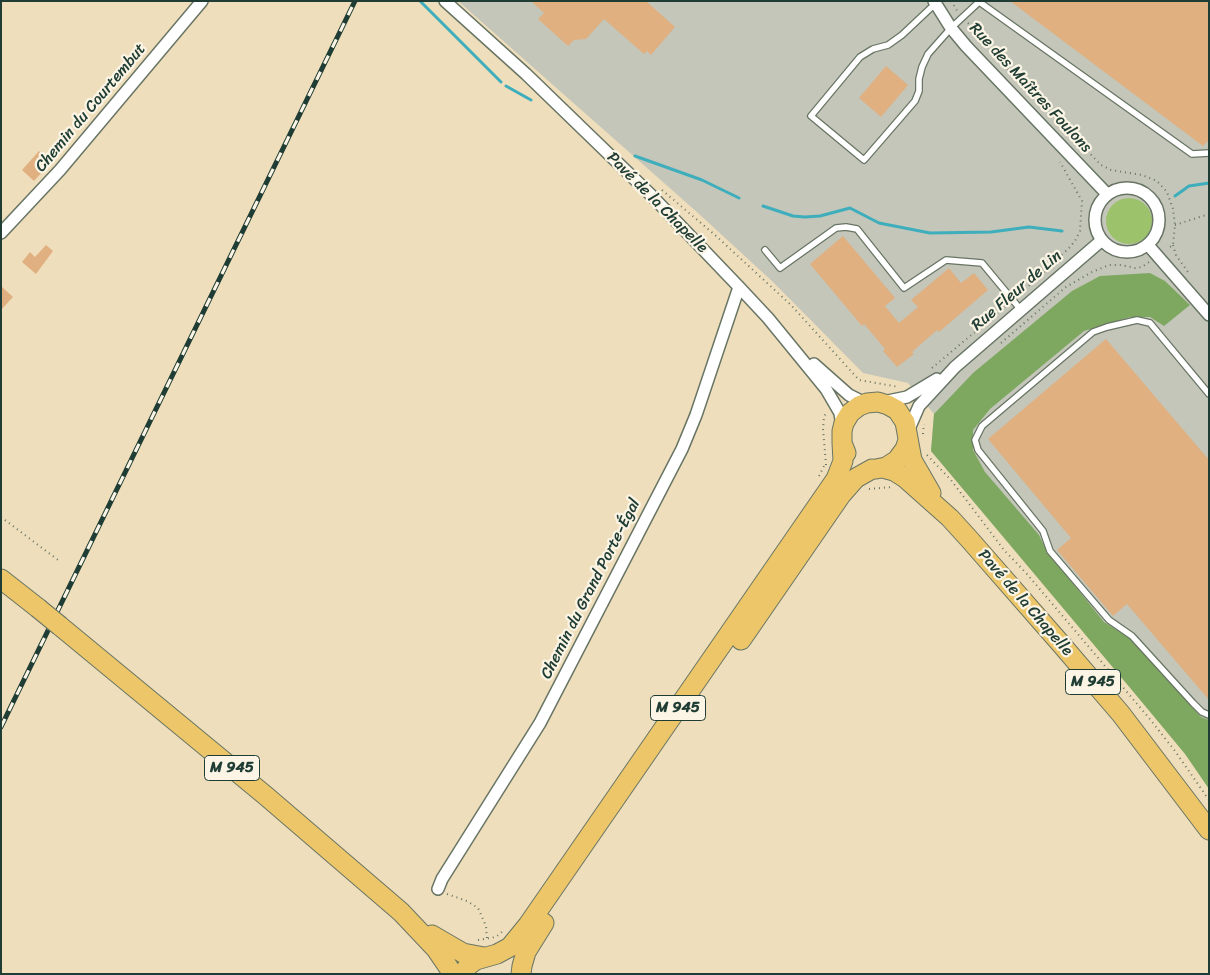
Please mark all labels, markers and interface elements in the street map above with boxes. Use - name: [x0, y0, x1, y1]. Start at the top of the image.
- street label: Rue des Maîtres Foulons: [965, 19, 1095, 157]
- street label: Chemin du Courtembut: [32, 40, 150, 176]
- street label: Pavé de la Chapelle: [602, 148, 712, 258]
- street label: Rue Fleur de Lin: [968, 247, 1066, 335]
- street label: Chemin du Grand Porte-Égal: [537, 496, 645, 682]
- street label: Pavé de la Chapelle: [973, 546, 1077, 660]
- road number: M 945: [1066, 670, 1120, 694]
- road number: M 945: [650, 696, 706, 720]
- road number: M 945: [204, 756, 260, 780]

